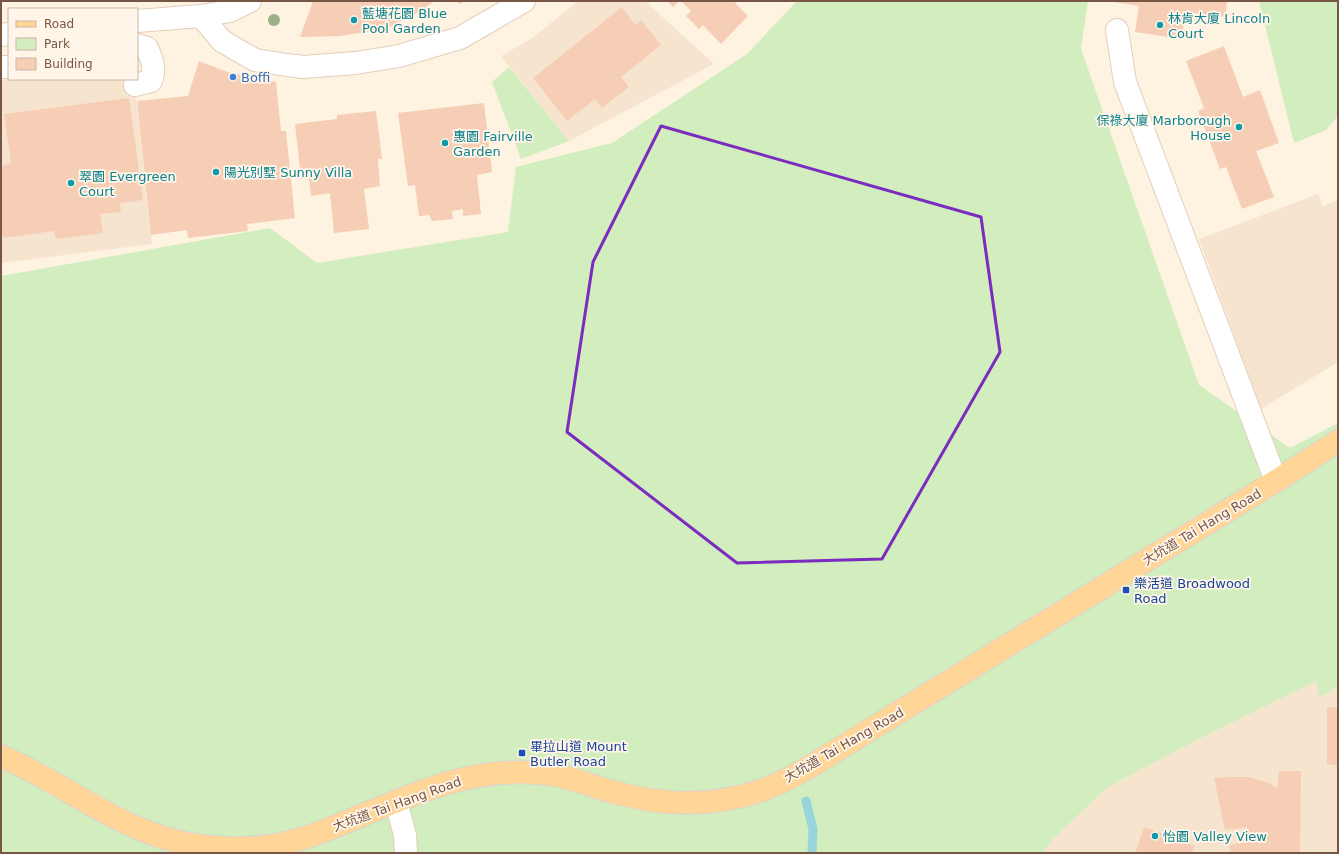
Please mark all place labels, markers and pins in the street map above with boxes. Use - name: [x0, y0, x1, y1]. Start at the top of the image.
- place label: 藍塘花園 Blue Pool Garden: [362, 6, 447, 36]
- place label: 林肯大廈 Lincoln Court: [1168, 11, 1270, 41]
- marker: 藍塘花園 Blue Pool Garden: [349, 15, 359, 25]
- marker: 林肯大廈 Lincoln Court: [1155, 20, 1165, 30]
- place label: Boffi: [241, 70, 270, 85]
- marker: Boffi: [228, 72, 238, 82]
- place label: 保祿大廈 Marborough House: [1096, 113, 1231, 143]
- marker: 保祿大廈 Marborough House: [1234, 122, 1244, 132]
- place label: 惠園 Fairville Garden: [453, 129, 533, 159]
- marker: 惠園 Fairville Garden: [440, 138, 450, 148]
- place label: 陽光別墅 Sunny Villa: [224, 165, 352, 180]
- marker: 陽光別墅 Sunny Villa: [211, 167, 221, 177]
- place label: 翠園 Evergreen Court: [79, 169, 176, 199]
- marker: 翠園 Evergreen Court: [66, 178, 76, 188]
- place label: 樂活道 Broadwood Road: [1134, 576, 1250, 606]
- marker: 樂活道 Broadwood Road: [1121, 585, 1131, 595]
- place label: 畢拉山道 Mount Butler Road: [530, 739, 627, 769]
- marker: 畢拉山道 Mount Butler Road: [517, 748, 527, 758]
- place label: 怡園 Valley View: [1163, 829, 1267, 844]
- marker: 怡園 Valley View: [1150, 831, 1160, 841]

